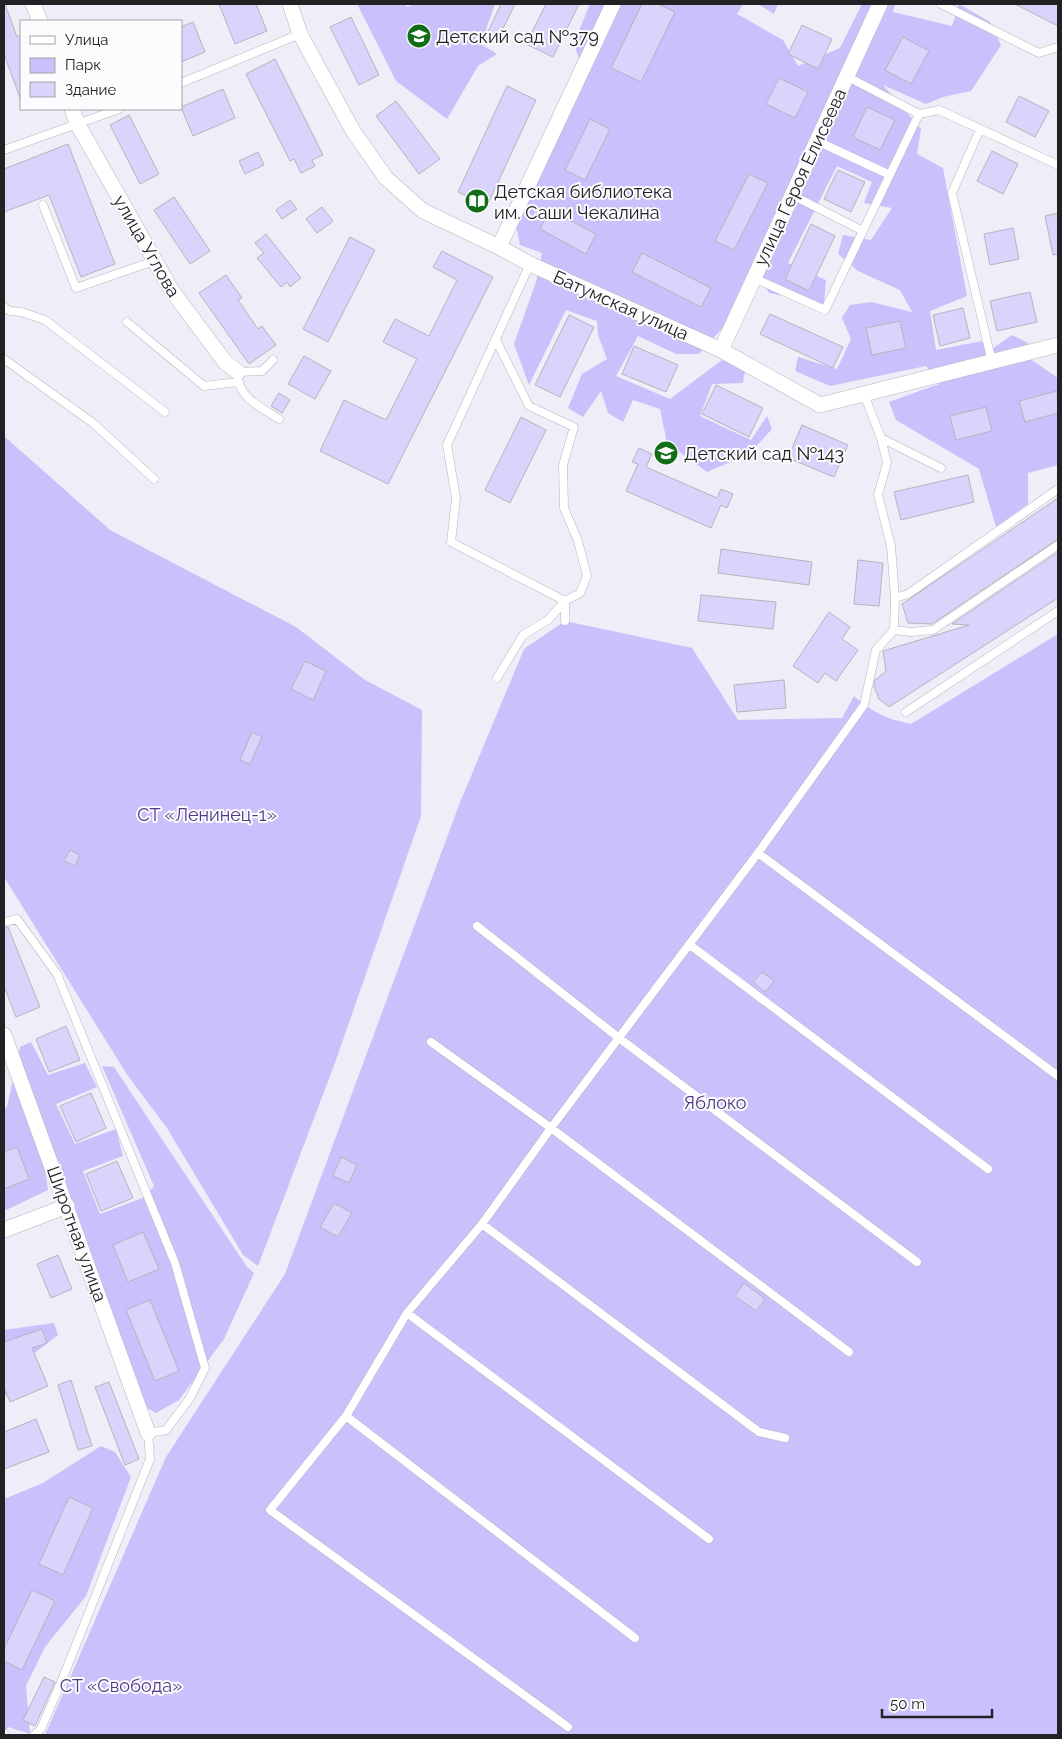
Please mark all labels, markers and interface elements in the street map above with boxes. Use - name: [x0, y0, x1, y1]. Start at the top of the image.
- legend: [20, 20, 182, 110]
- school or university icon: Детский сад №379: [406, 23, 432, 49]
- place label: Детский сад №379: [436, 26, 599, 47]
- text: Улица: [65, 31, 109, 49]
- text: Парк: [65, 56, 101, 74]
- text: Здание: [65, 81, 117, 99]
- street label: улица Героя Елисеева: [750, 85, 850, 269]
- place label: Детская библиотека им. Саши Чекалина: [494, 181, 672, 223]
- library icon: Детская библиотека им. Саши Чекалина: [464, 188, 490, 214]
- street label: улица Углова: [109, 191, 185, 301]
- street label: Батумская улица: [550, 266, 692, 344]
- school or university icon: Детский сад №143: [653, 440, 679, 466]
- place label: Детский сад №143: [684, 443, 844, 464]
- park label: СТ «Ленинец-1»: [137, 804, 277, 825]
- park label: Яблоко: [684, 1092, 747, 1113]
- street label: Широтная улица: [43, 1163, 111, 1305]
- park label: СТ «Свобода»: [60, 1675, 182, 1696]
- scale bar: [882, 1686, 992, 1718]
- text: 50 m: [890, 1695, 925, 1713]

